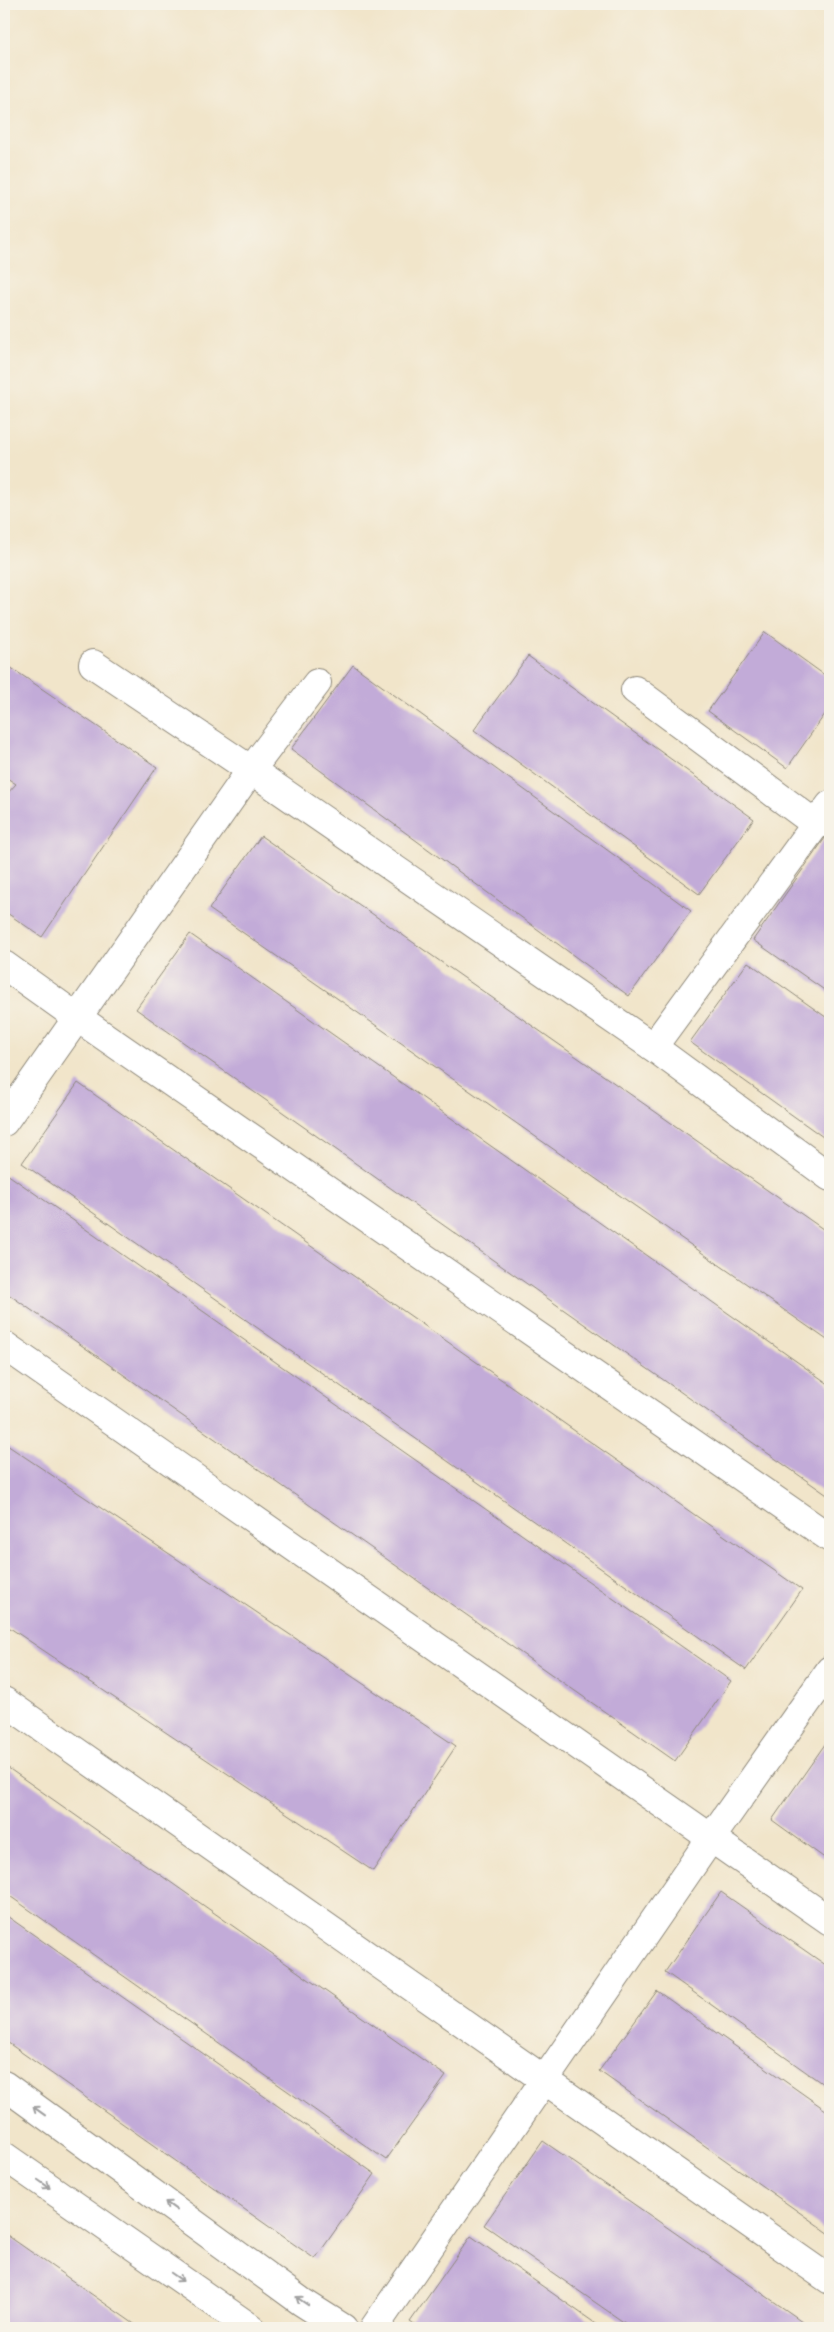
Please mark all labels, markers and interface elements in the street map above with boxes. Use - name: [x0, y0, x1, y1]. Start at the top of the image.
- one-way arrow: [32, 2106, 46, 2116]
- one-way arrow: [37, 2179, 51, 2189]
- one-way arrow: [164, 2201, 178, 2211]
- one-way arrow: [170, 2272, 184, 2282]
- one-way arrow: [296, 2296, 310, 2306]

